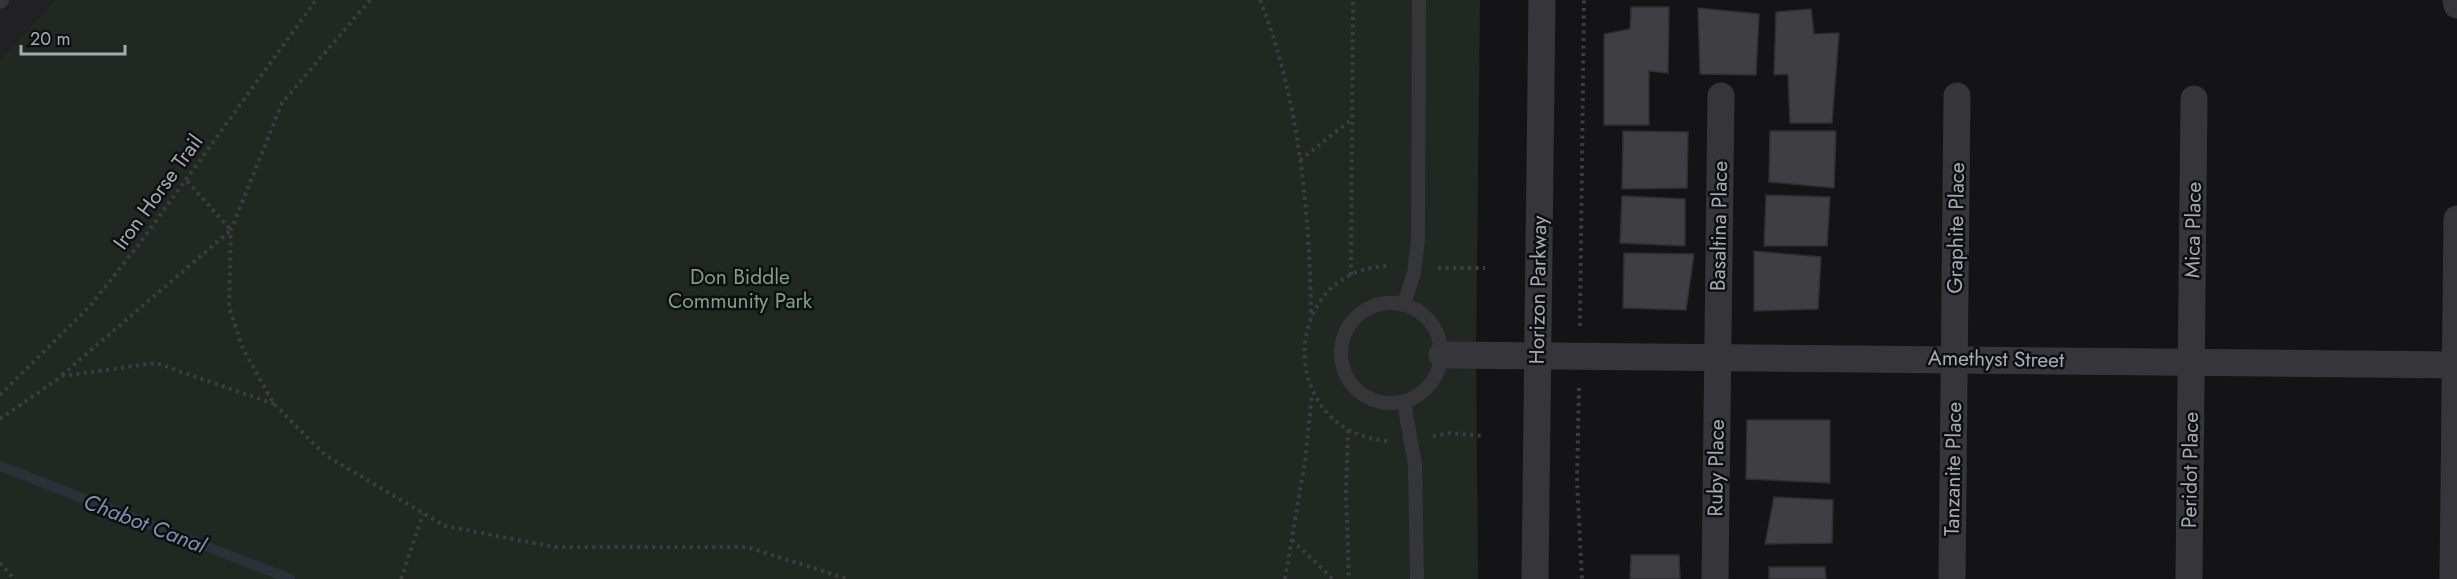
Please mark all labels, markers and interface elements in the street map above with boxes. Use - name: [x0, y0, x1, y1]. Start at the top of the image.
- scale bar: [21, 18, 124, 56]
- text: 20 m: [30, 26, 70, 52]
- street label: Iron Horse Trail: [106, 128, 210, 256]
- street label: Basaltina Place: [1703, 160, 1735, 291]
- street label: Graphite Place: [1940, 162, 1972, 294]
- street label: Mica Place: [2177, 181, 2209, 278]
- street label: Horizon Parkway: [1522, 215, 1554, 365]
- park label: Don Biddle Community Park: [668, 262, 813, 316]
- street label: Amethyst Street: [1928, 343, 2064, 375]
- street label: Tanzanite Place: [1937, 401, 1969, 536]
- street label: Peridot Place: [2174, 411, 2206, 528]
- street label: Ruby Place: [1700, 419, 1732, 517]
- water label: Chabot Canal: [79, 485, 212, 561]

